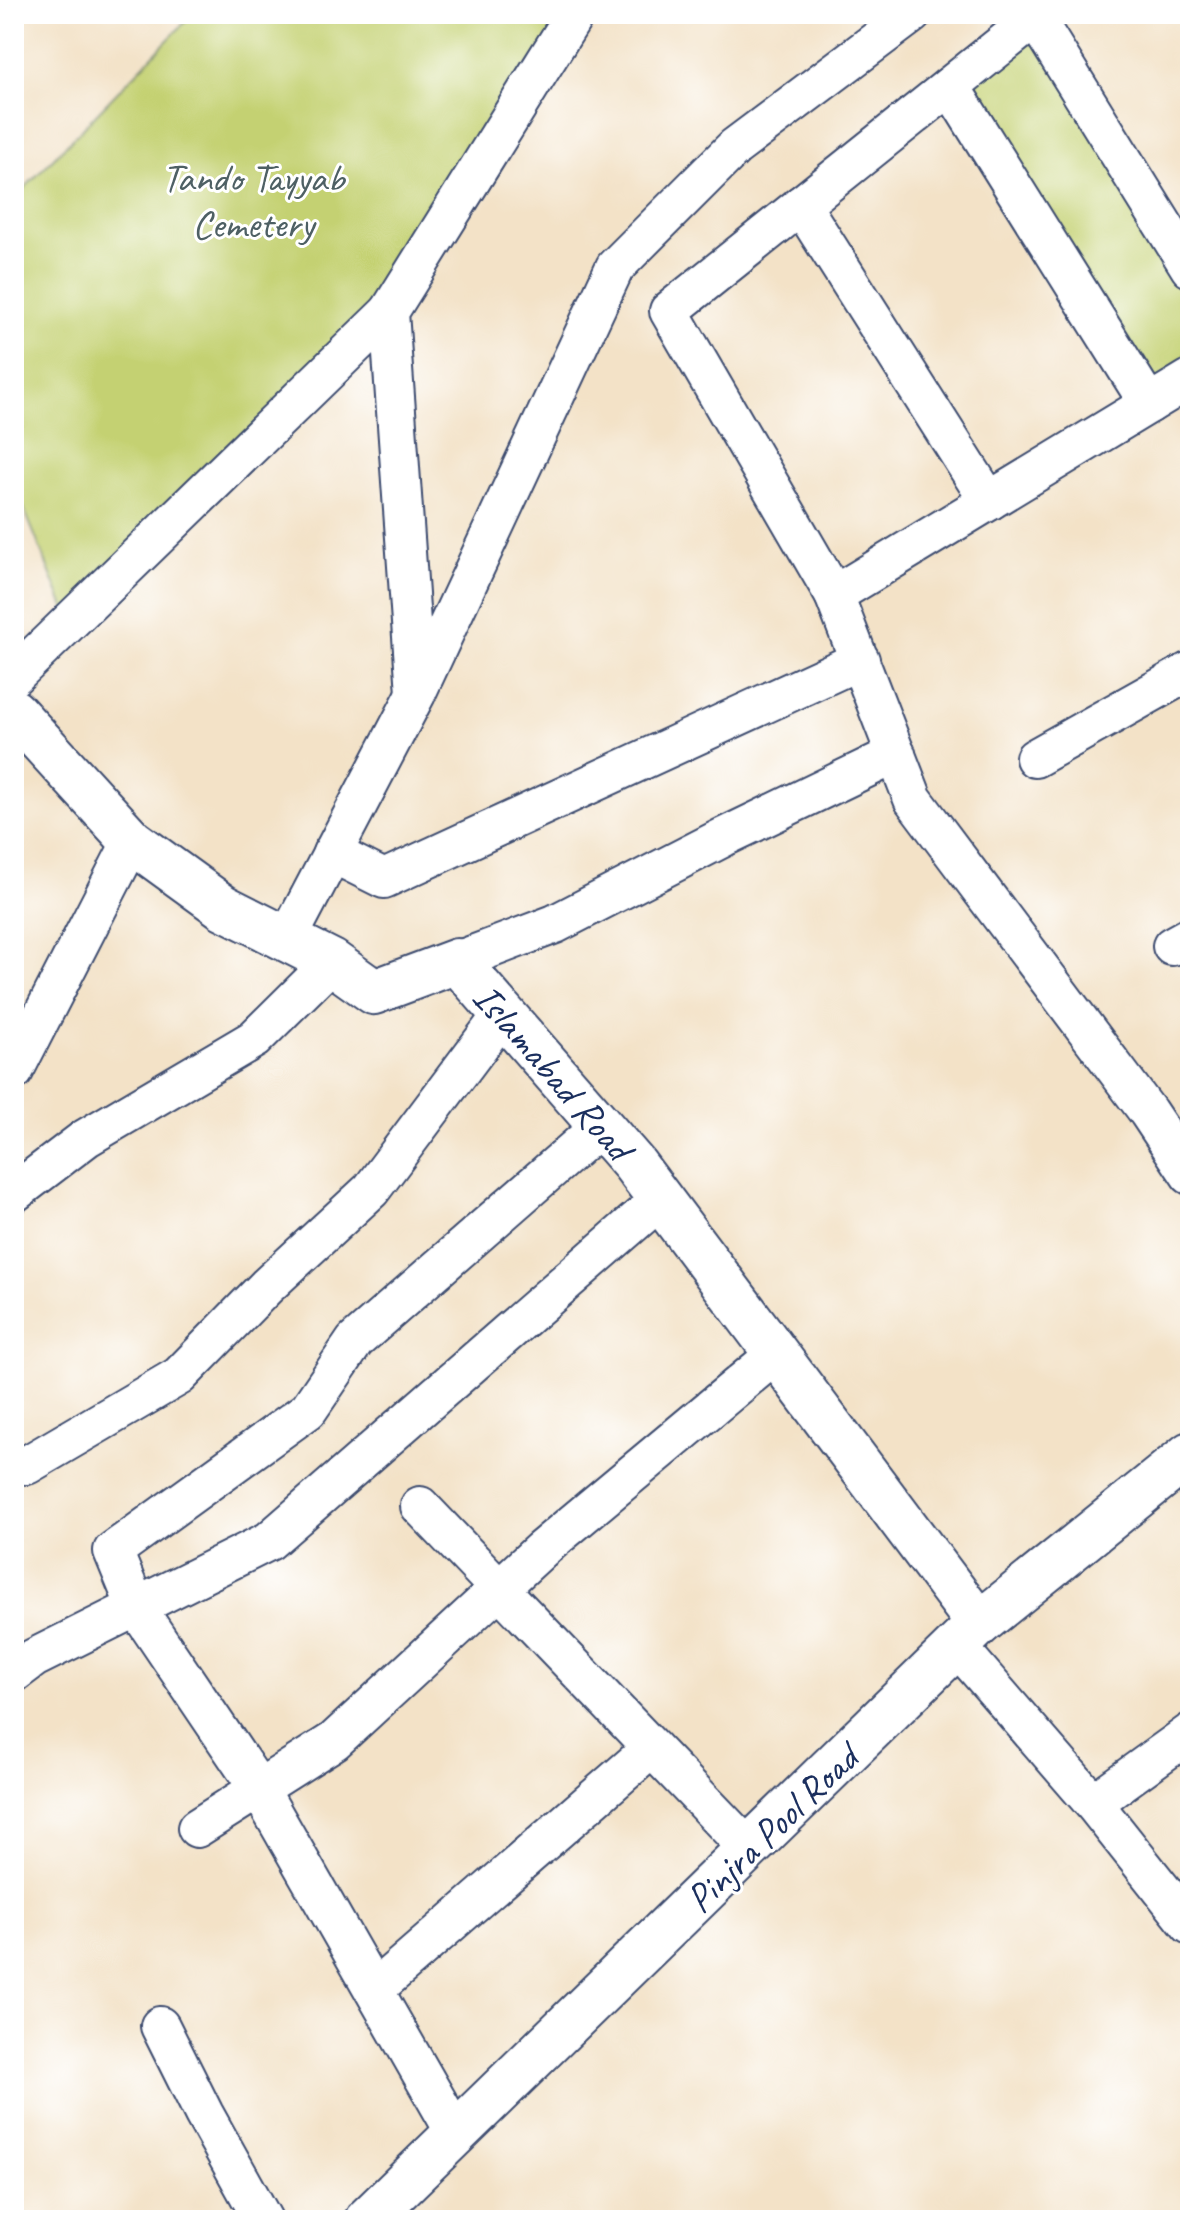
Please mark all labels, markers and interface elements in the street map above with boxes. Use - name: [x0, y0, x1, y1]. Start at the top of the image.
- park label: Tando Tayyab Cemetery: [162, 153, 347, 249]
- street label: Islamabad Road: [462, 973, 646, 1175]
- street label: Pinjra Pool Road: [675, 1730, 873, 1923]

